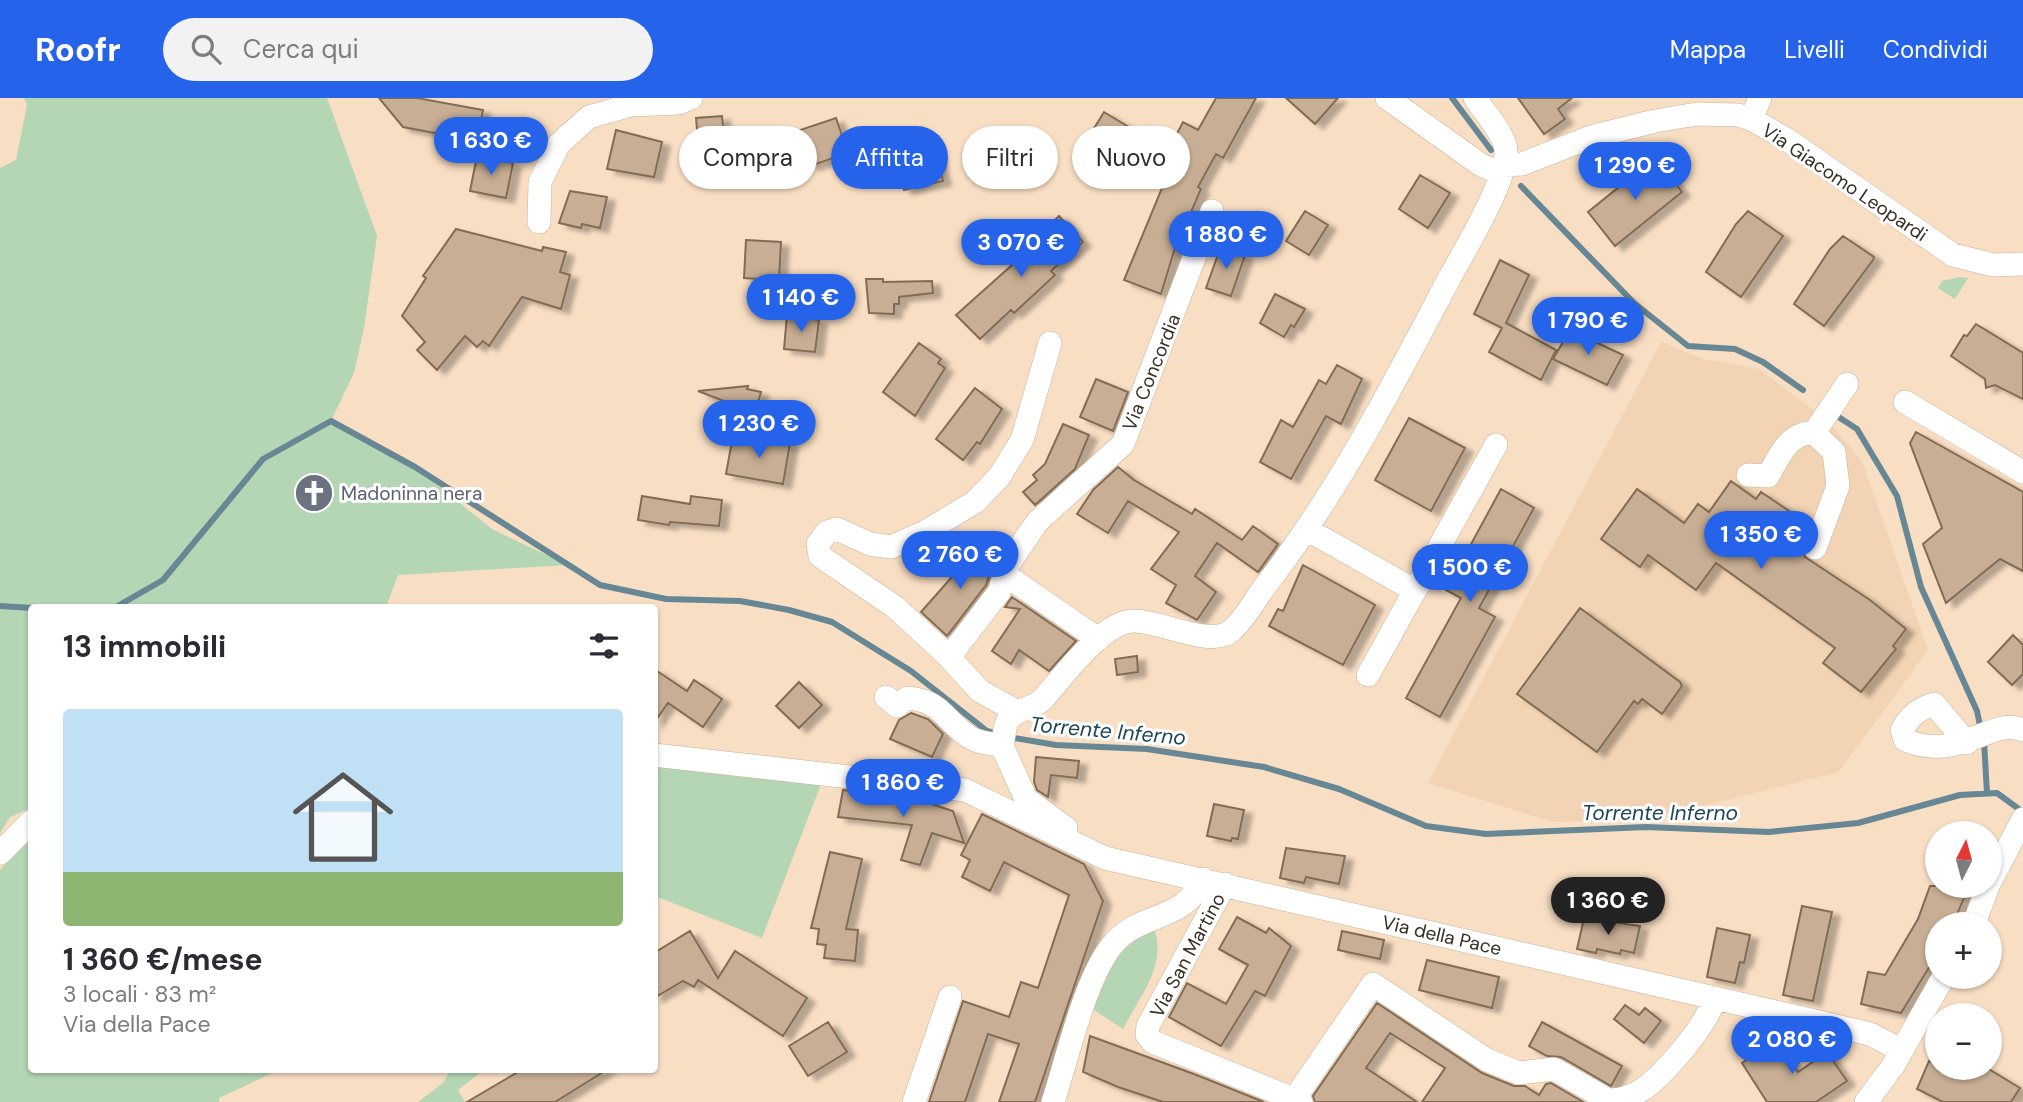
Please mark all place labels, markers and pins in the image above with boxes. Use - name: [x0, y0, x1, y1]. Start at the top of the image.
- pin: 1 630 €: [426, 118, 556, 177]
- pin: 1 290 €: [1570, 142, 1700, 202]
- pin: 1 880 €: [1161, 212, 1291, 271]
- pin: 3 070 €: [956, 220, 1086, 279]
- pin: 1 140 €: [736, 274, 866, 334]
- pin: 1 790 €: [1523, 298, 1653, 357]
- pin: 1 230 €: [694, 400, 824, 460]
- church icon: Madoninna nera: [293, 472, 335, 514]
- place label: Madoninna nera: [341, 481, 482, 506]
- pin: 1 350 €: [1696, 512, 1826, 571]
- pin: 2 760 €: [895, 532, 1025, 591]
- pin: 1 500 €: [1405, 545, 1535, 604]
- pin: 1 860 €: [838, 760, 968, 819]
- pin: 1 360 €: [1543, 878, 1673, 937]
- pin: 2 080 €: [1727, 1016, 1857, 1076]

